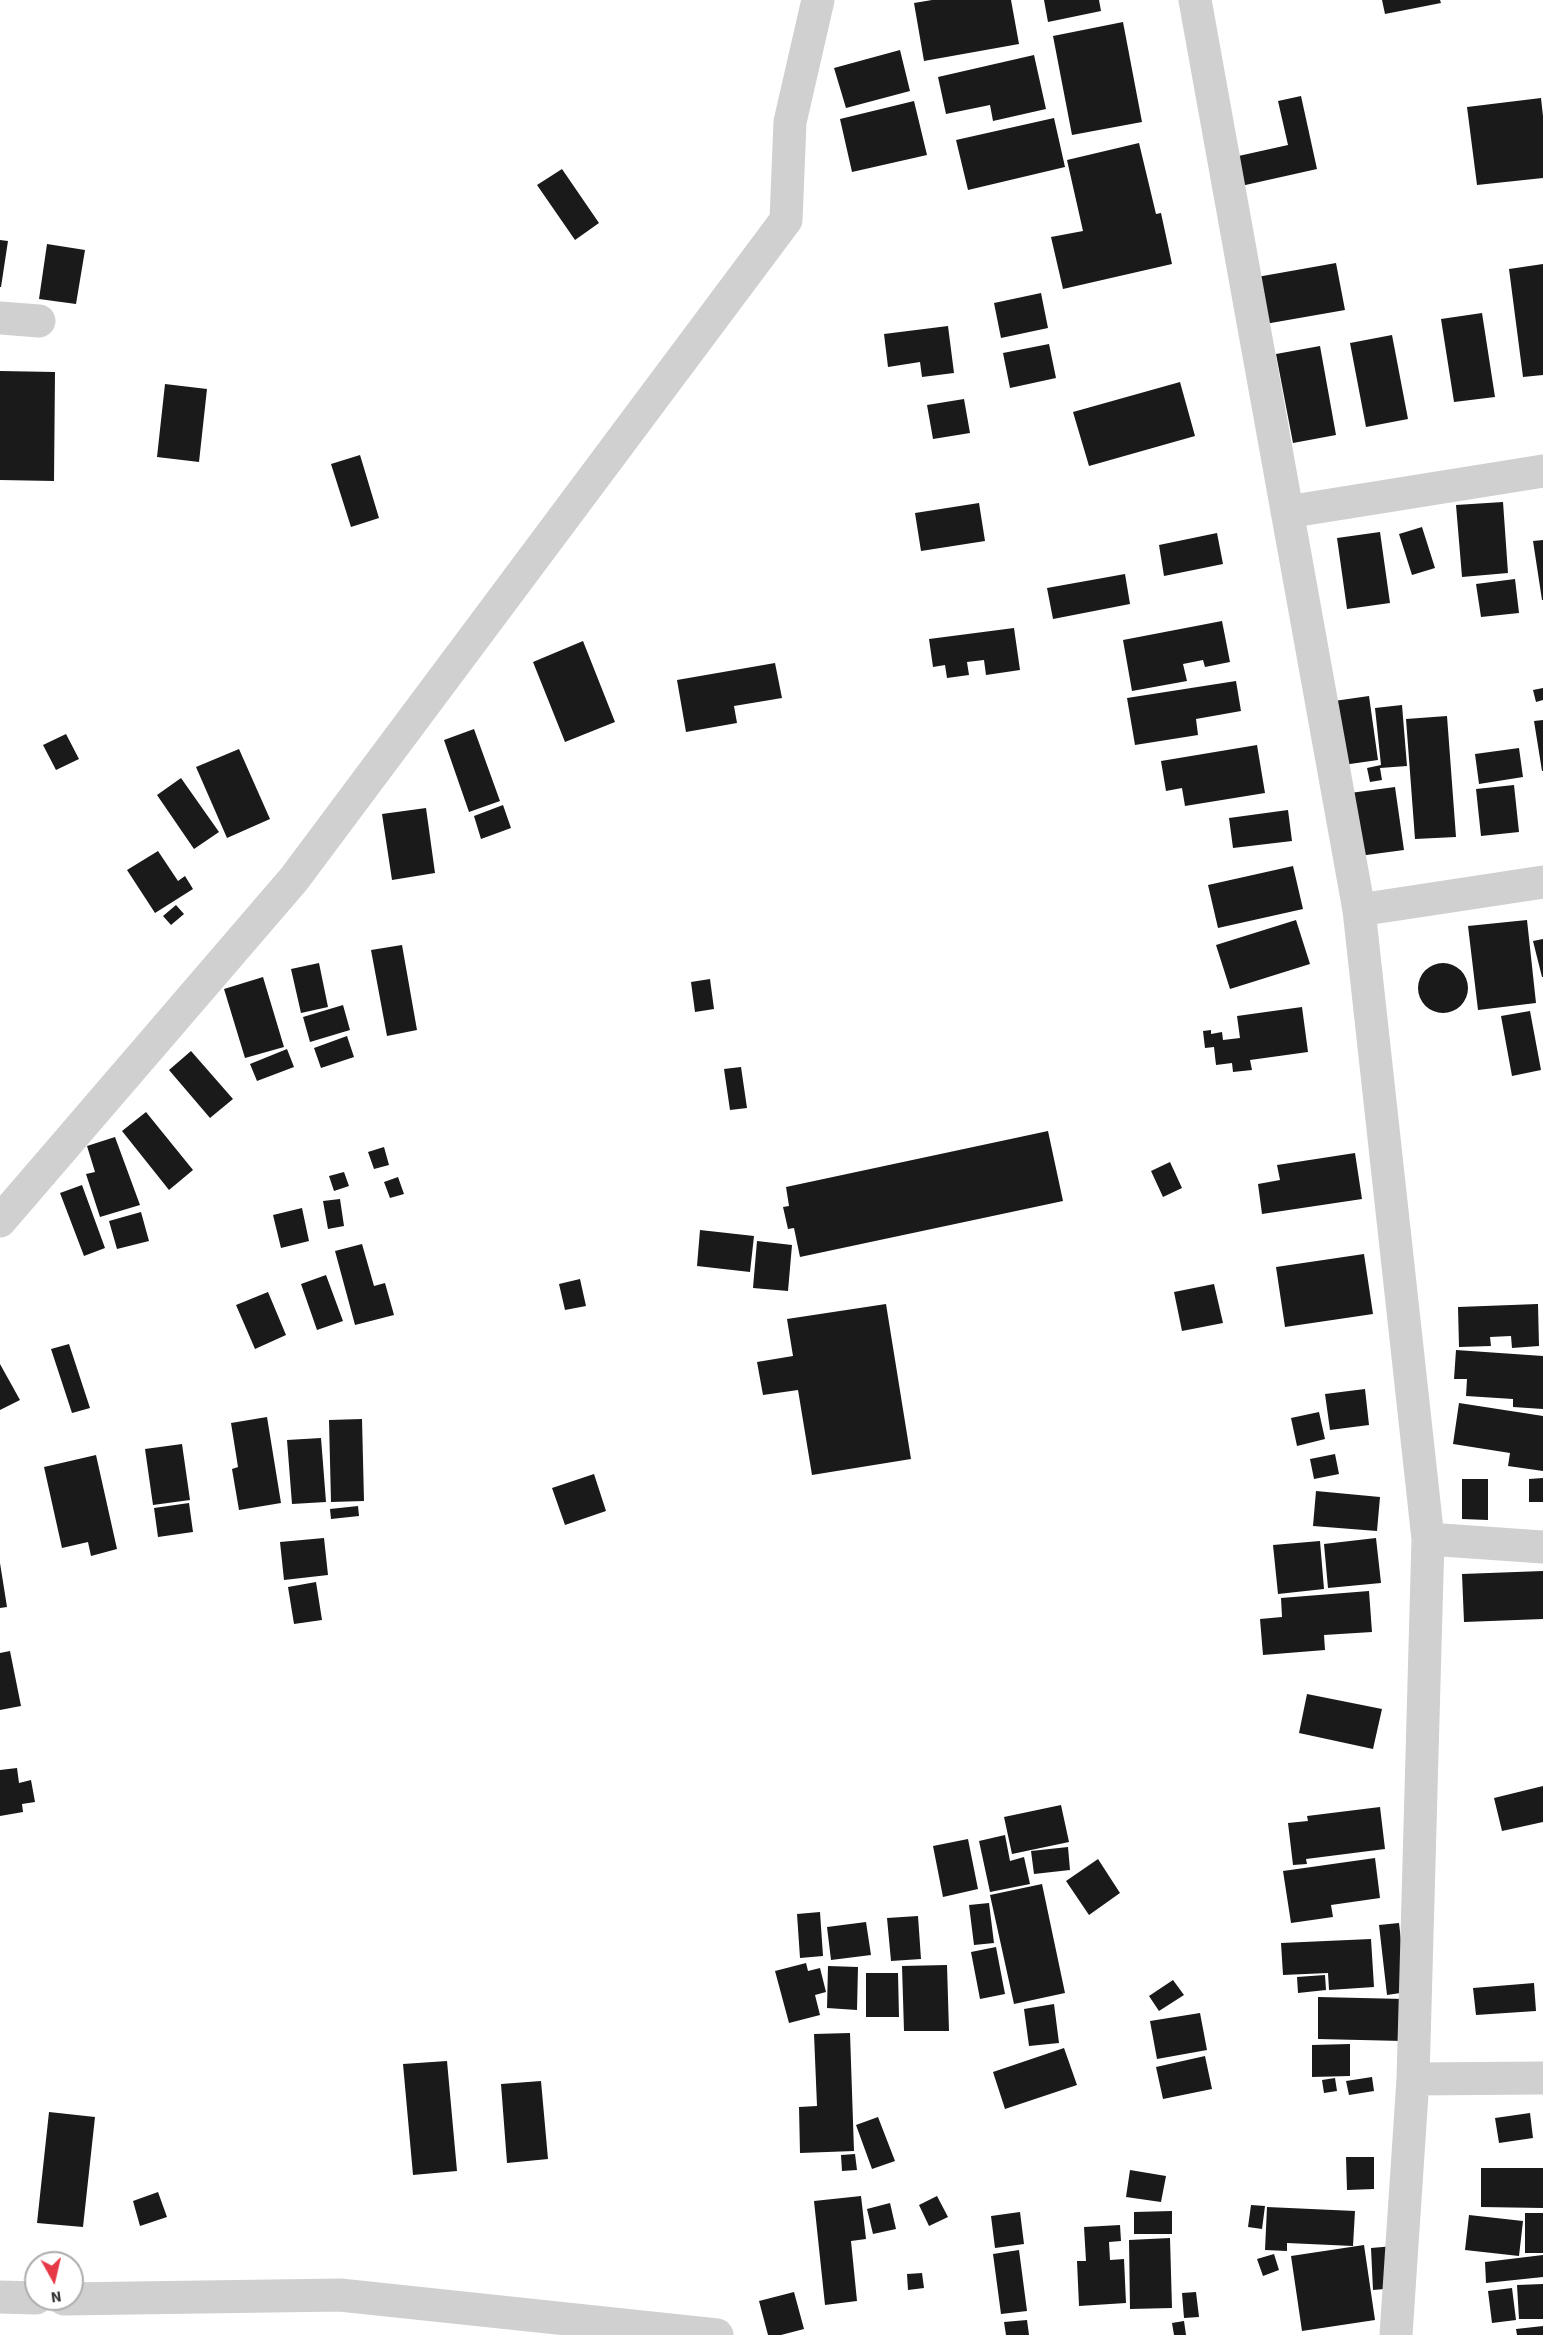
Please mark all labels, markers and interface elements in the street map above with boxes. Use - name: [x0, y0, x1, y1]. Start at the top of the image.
- north arrow: [24, 2251, 84, 2311]
- text: N: [49, 2285, 63, 2308]

